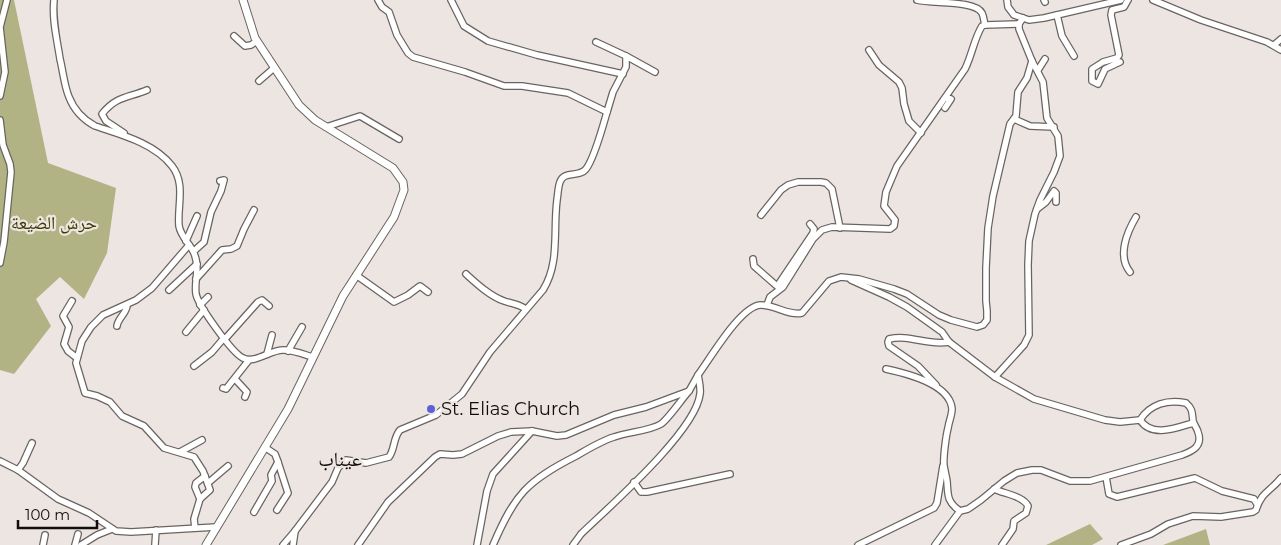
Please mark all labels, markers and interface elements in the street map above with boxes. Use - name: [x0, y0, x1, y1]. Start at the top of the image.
- park label: حرش الضيعة: [11, 212, 97, 234]
- place label: St. Elias Church: [441, 398, 580, 420]
- marker: St. Elias Church: [425, 403, 437, 415]
- district label: عيناب: [318, 447, 362, 471]
- scale bar: [18, 498, 96, 530]
- text: 100 m: [25, 505, 70, 524]

